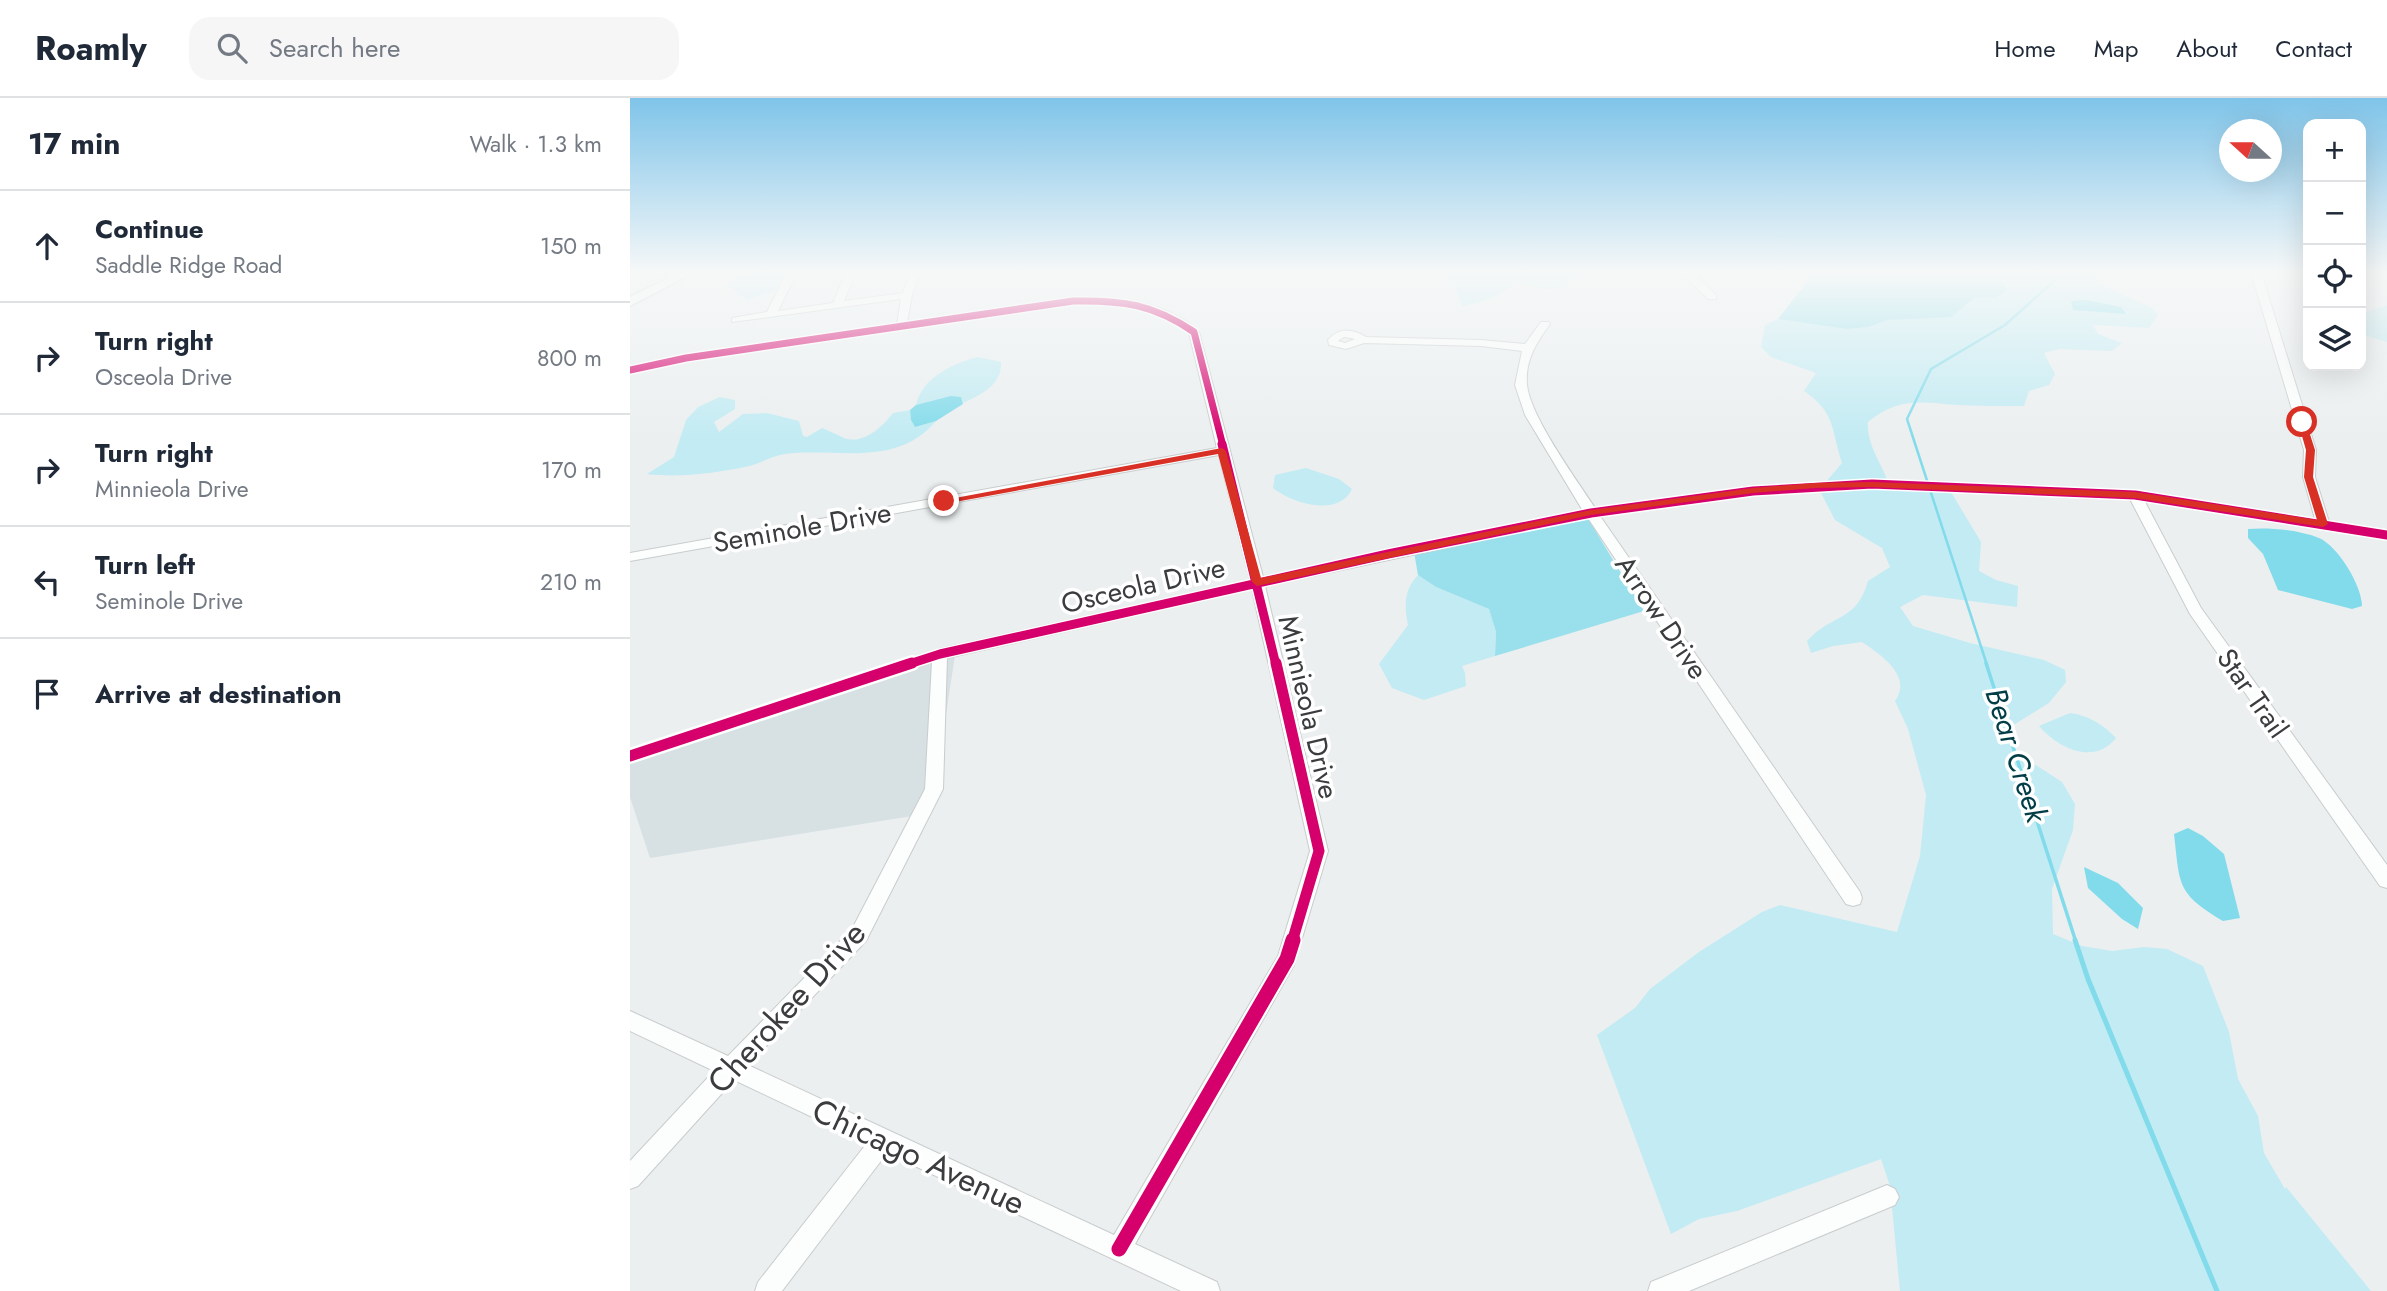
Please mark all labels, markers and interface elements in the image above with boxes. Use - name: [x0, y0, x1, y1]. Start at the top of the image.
- search box: [189, 17, 679, 80]
- text: Roamly: [35, 25, 147, 72]
- icon: search: [213, 29, 251, 67]
- text: Search here: [269, 29, 400, 67]
- text: Home: [1994, 31, 2056, 66]
- text: Map: [2094, 31, 2138, 66]
- text: About: [2176, 31, 2237, 66]
- text: Contact: [2275, 31, 2352, 66]
- north arrow: [2219, 119, 2282, 182]
- map controls: [2303, 119, 2366, 371]
- button: +: [2303, 119, 2366, 182]
- text: 17 min: [28, 122, 121, 165]
- text: Walk · 1.3 km: [470, 127, 602, 161]
- button: −: [2303, 182, 2366, 245]
- text: Continue: [95, 210, 204, 248]
- icon: ahead: [28, 227, 66, 265]
- text: 150 m: [540, 229, 602, 263]
- button: locate: [2303, 245, 2366, 308]
- text: Saddle Ridge Road: [95, 248, 282, 282]
- button: layers: [2303, 308, 2366, 371]
- text: Turn right: [95, 322, 213, 360]
- icon: right: [28, 339, 66, 377]
- text: 800 m: [537, 341, 602, 375]
- text: Osceola Drive: [95, 360, 232, 394]
- route start: [2286, 406, 2317, 437]
- text: Turn right: [95, 434, 213, 472]
- icon: right: [28, 451, 66, 489]
- text: 170 m: [541, 453, 602, 487]
- text: Minnieola Drive: [95, 472, 249, 506]
- route end: [928, 485, 959, 516]
- street label: Seminole Drive: [710, 492, 894, 563]
- text: Turn left: [95, 546, 195, 584]
- street label: Osceola Drive: [1057, 547, 1229, 624]
- street label: Arrow Drive: [1605, 547, 1718, 688]
- icon: left: [28, 563, 66, 601]
- text: 210 m: [540, 565, 602, 599]
- text: Seminole Drive: [95, 584, 243, 618]
- street label: Minnieola Drive: [1268, 611, 1350, 803]
- street label: Star Trail: [2207, 640, 2298, 746]
- icon: arrive: [28, 675, 66, 713]
- text: Arrive at destination: [95, 675, 342, 713]
- water label: Bear Creek: [1975, 682, 2059, 829]
- street label: Cherokee Drive: [696, 911, 876, 1104]
- street label: Chicago Avenue: [805, 1087, 1033, 1226]

